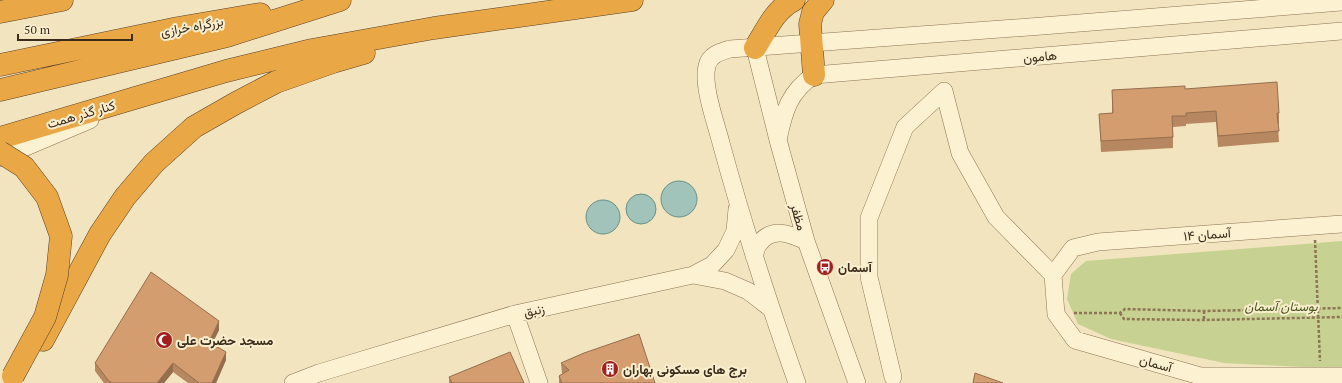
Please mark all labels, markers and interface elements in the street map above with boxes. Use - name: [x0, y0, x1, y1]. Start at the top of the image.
- street label: بزرگراه خرازی: [159, 12, 225, 40]
- scale bar: [18, 16, 132, 42]
- text: 50 m: [24, 22, 51, 37]
- street label: هامون: [1022, 46, 1058, 66]
- street label: کنار گذر همت: [45, 96, 117, 132]
- street label: مظفر: [786, 200, 811, 233]
- street label: آسمان ۱۴: [1183, 223, 1232, 245]
- bus stop icon: آسمان: [815, 257, 835, 277]
- place label: آسمان: [838, 258, 873, 276]
- park label: بوستان آسمان: [1244, 297, 1319, 315]
- street label: زنبق: [522, 299, 546, 321]
- mosque icon: مسجد حضرت علی: [154, 330, 174, 350]
- place label: مسجد حضرت علی: [177, 331, 273, 349]
- street label: آسمان: [1138, 350, 1175, 376]
- building icon: برج های مسکونی بهاران: [600, 359, 620, 379]
- place label: برج های مسکونی بهاران: [623, 360, 747, 378]

